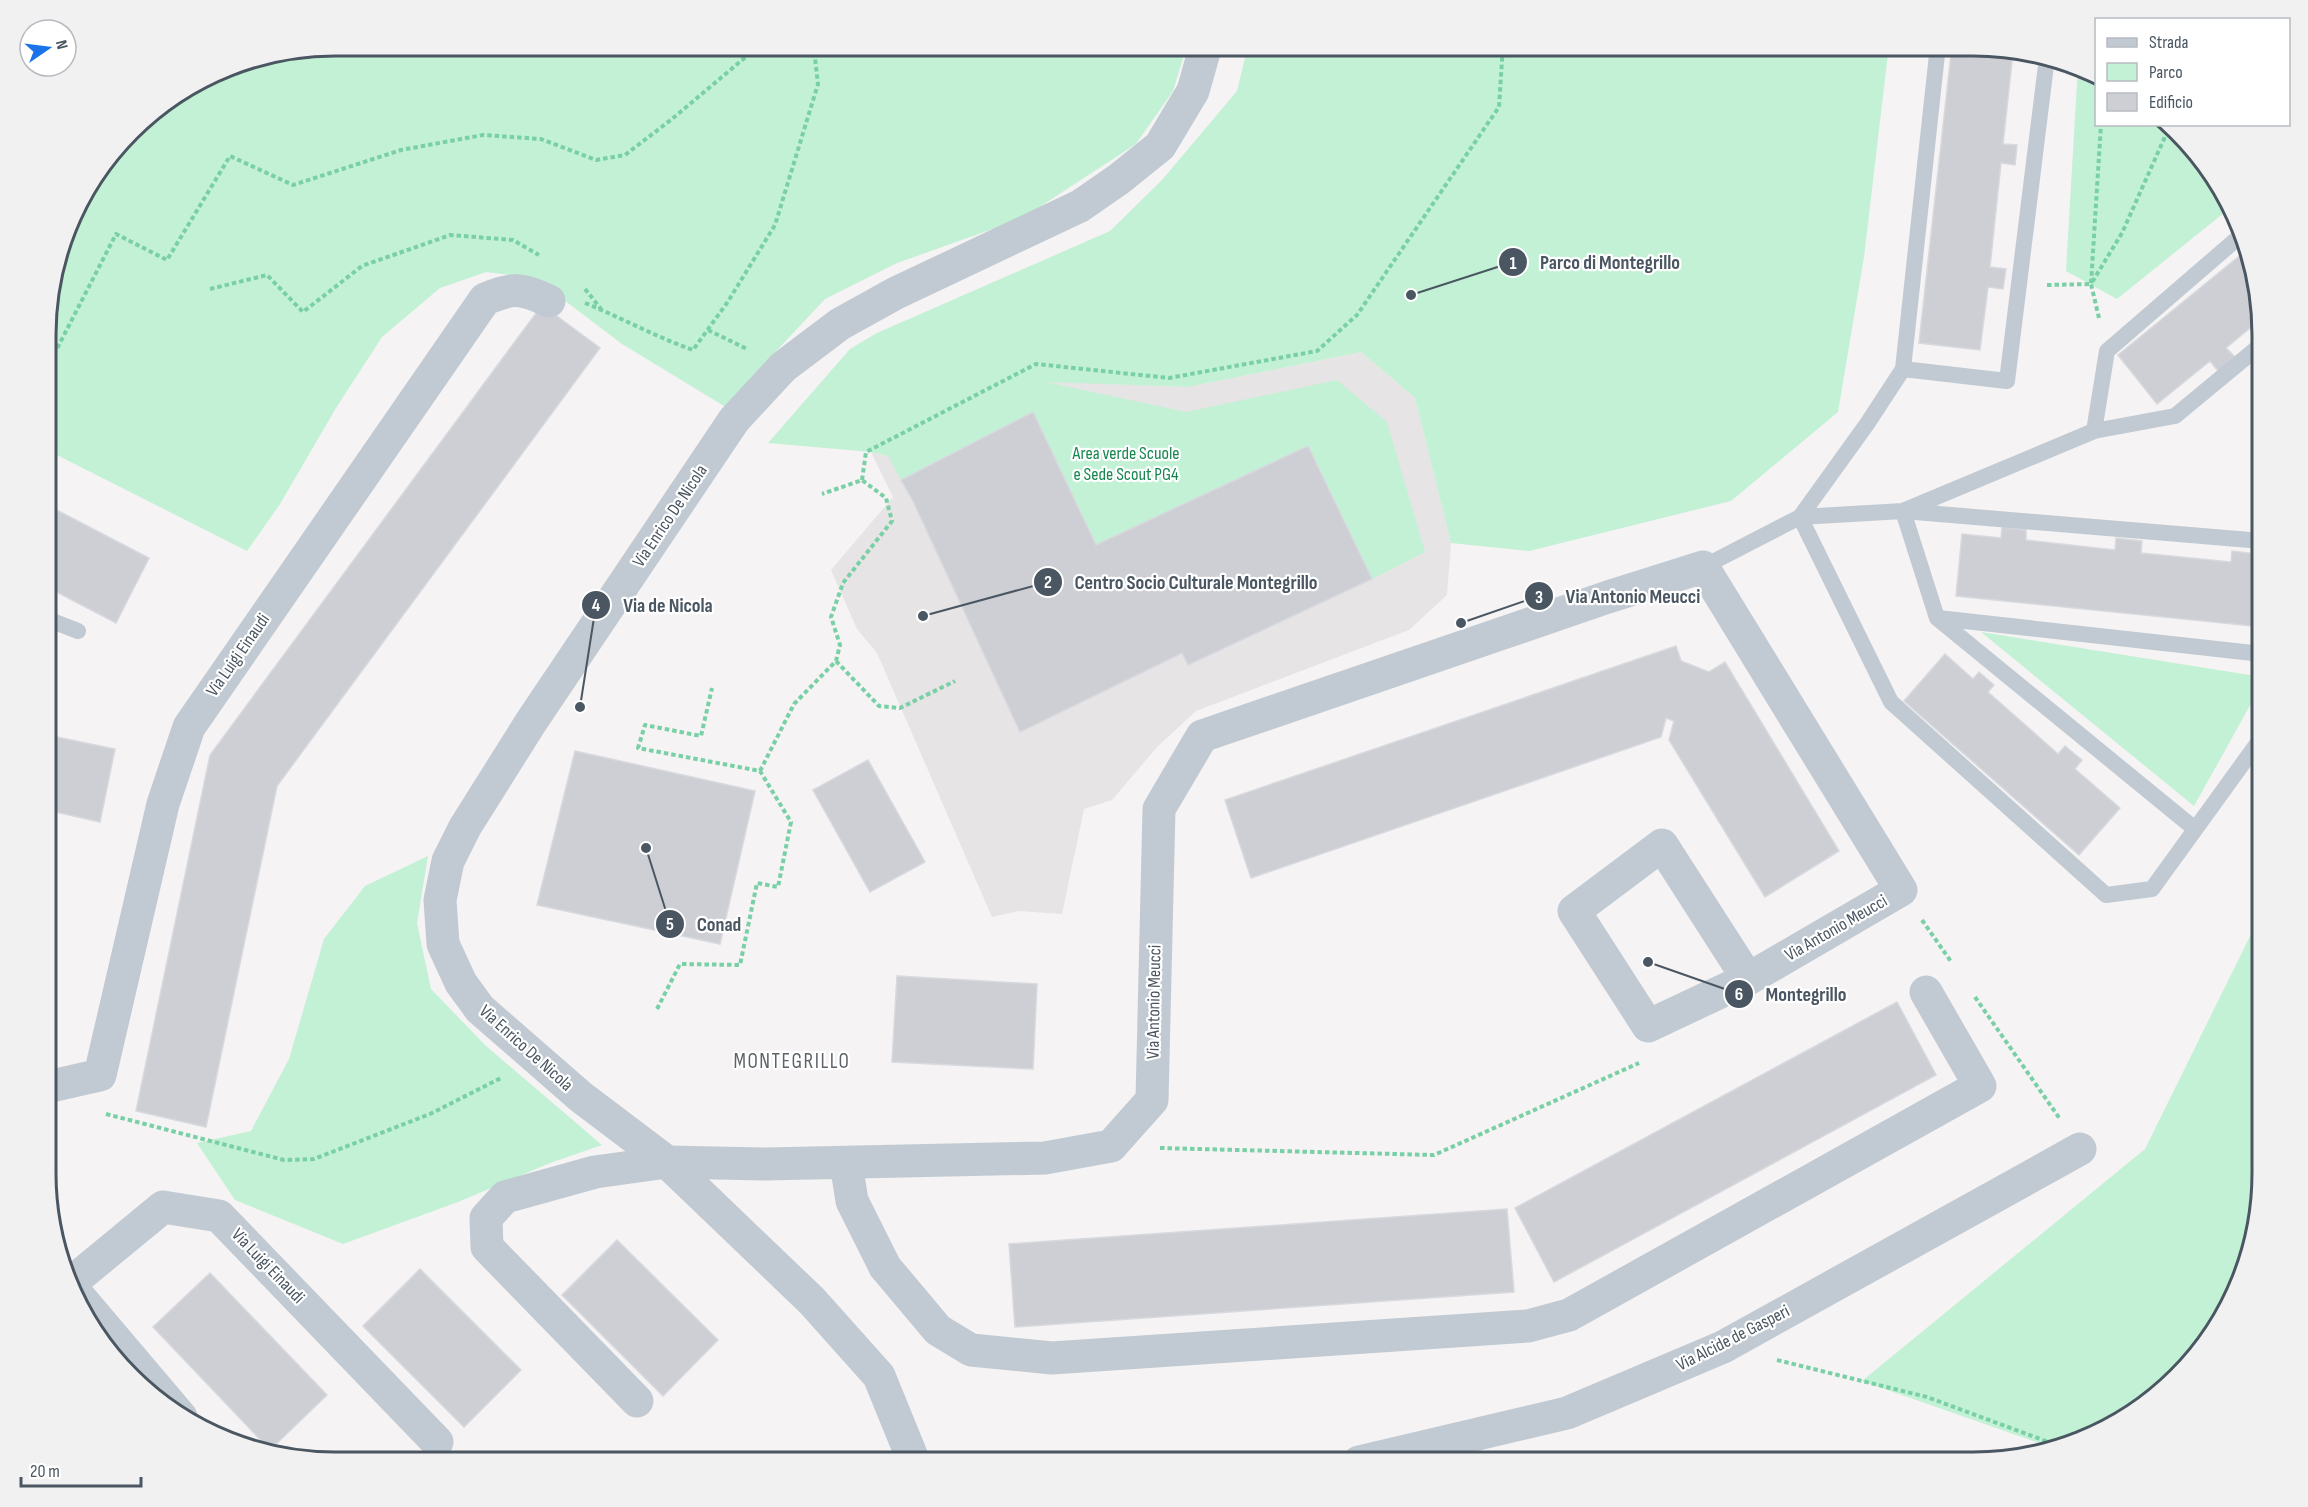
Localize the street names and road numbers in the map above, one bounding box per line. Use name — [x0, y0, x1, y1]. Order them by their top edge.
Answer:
street label: Via Enrico De Nicola — [628, 461, 712, 571]
street label: Via Luigi Einaudi — [202, 610, 274, 700]
street label: Via Antonio Meucci — [1781, 890, 1891, 966]
street label: Via Antonio Meucci — [1143, 945, 1165, 1059]
street label: Via Enrico De Nicola — [475, 1000, 577, 1096]
street label: Via Luigi Einaudi — [227, 1224, 309, 1308]
street label: Via Alcide de Gasperi — [1673, 1301, 1793, 1375]

